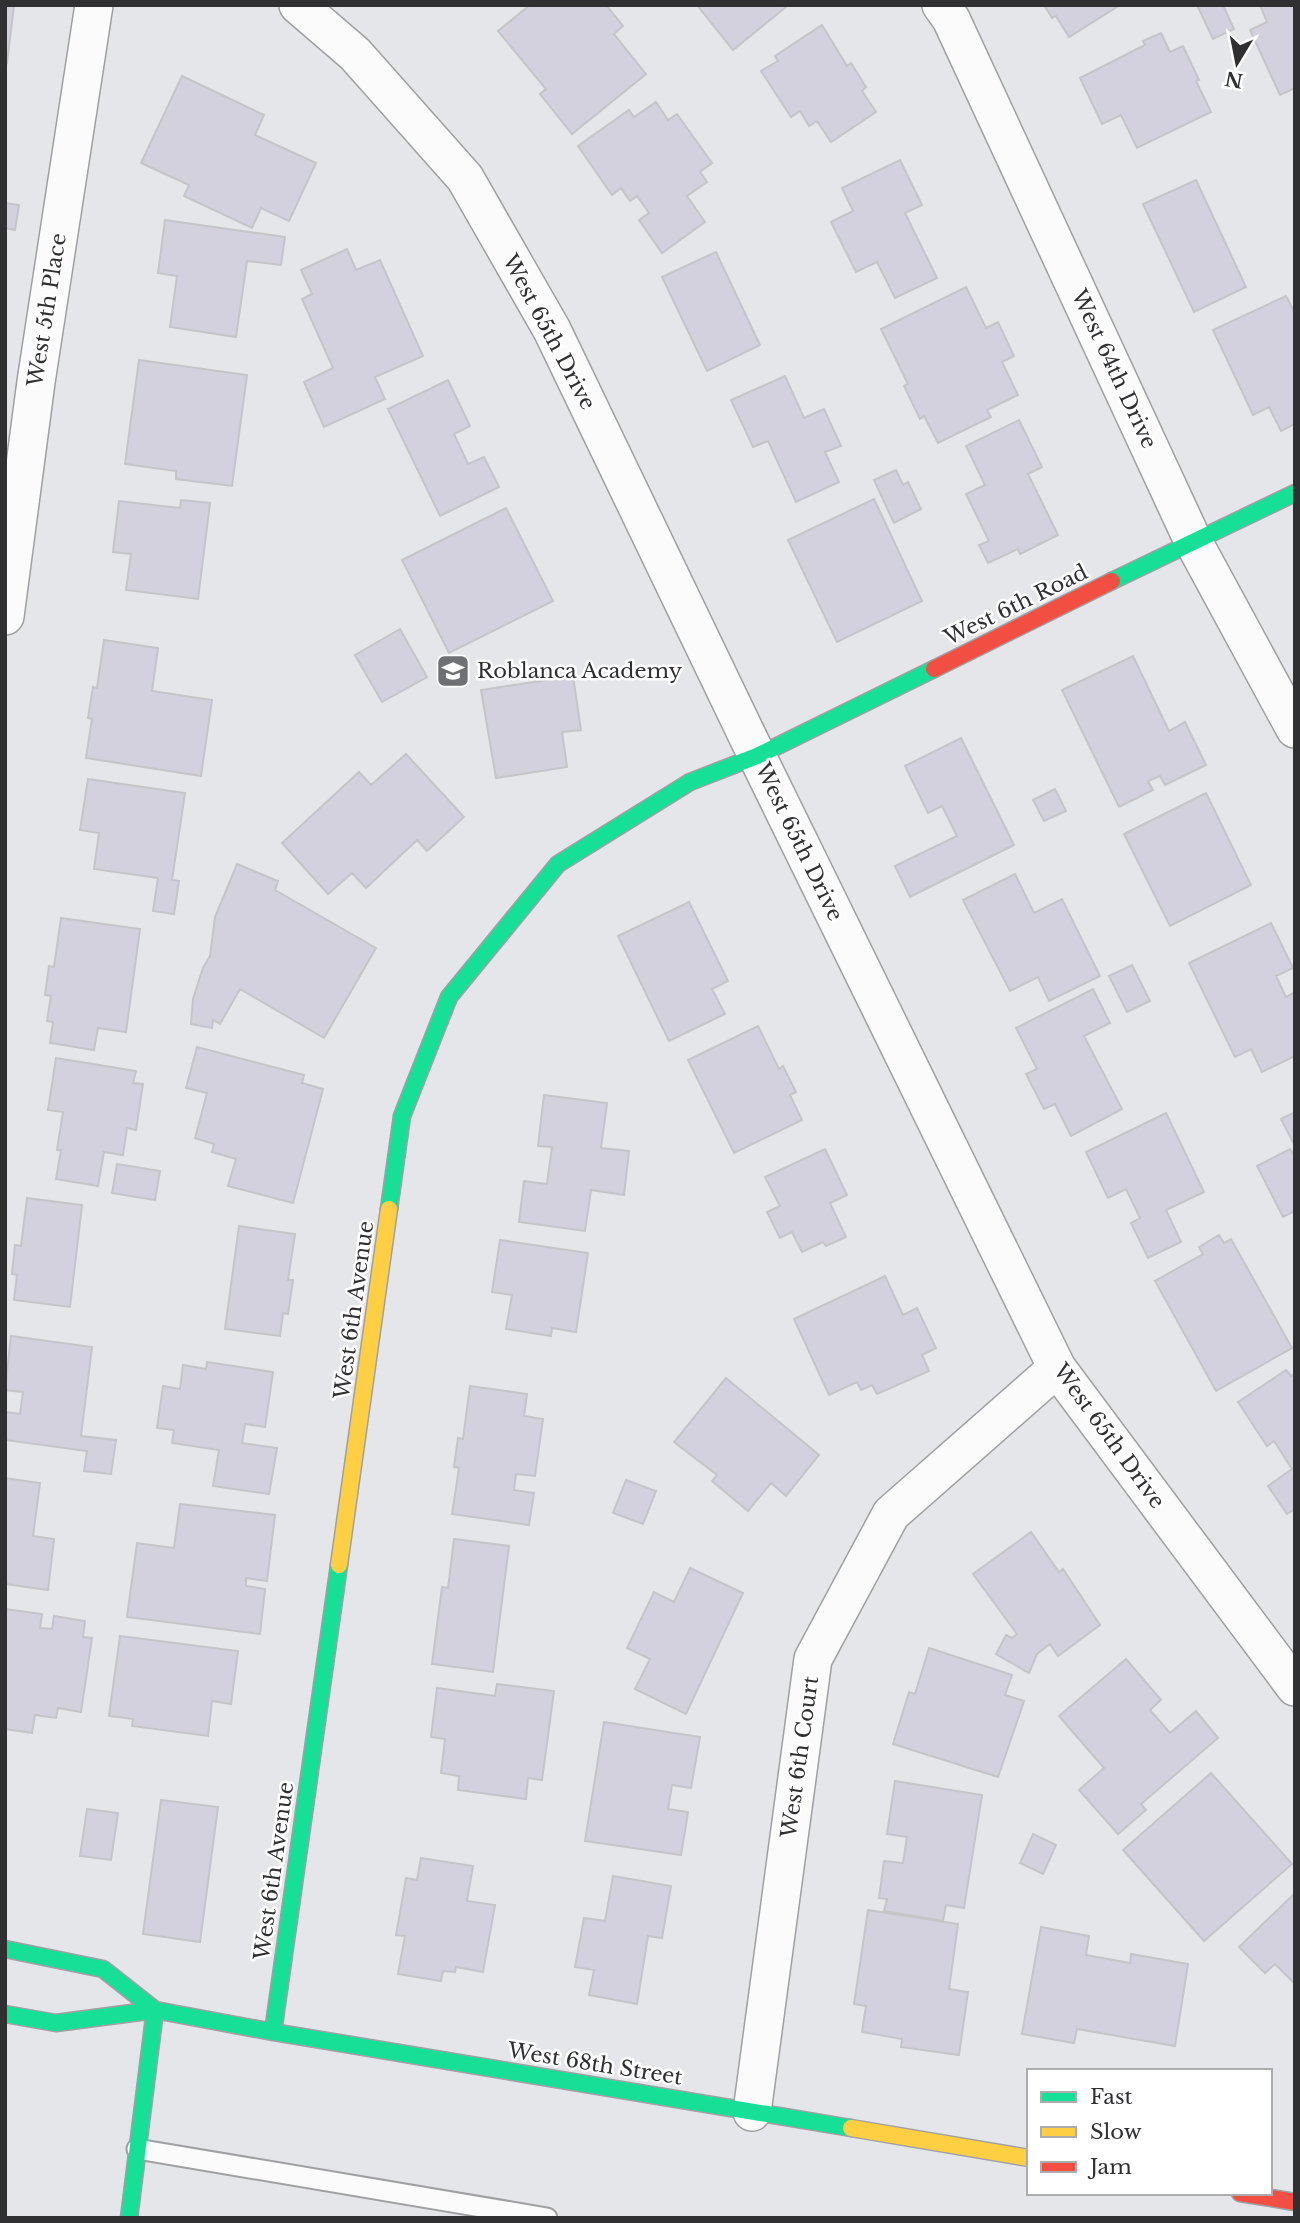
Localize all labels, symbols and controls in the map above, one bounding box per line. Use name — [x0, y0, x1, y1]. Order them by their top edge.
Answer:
north arrow — [1202, 28, 1272, 98]
text: N — [1223, 66, 1245, 92]
street label: West 5th Place — [22, 231, 72, 390]
street label: West 65th Drive — [497, 249, 601, 414]
street label: West 64th Drive — [1065, 284, 1162, 453]
street label: West 6th Road — [939, 559, 1092, 651]
school or university icon: Roblanca Academy — [434, 652, 472, 690]
place label: Roblanca Academy — [477, 658, 683, 684]
street label: West 65th Drive — [749, 758, 848, 925]
street label: West 6th Avenue — [328, 1219, 379, 1402]
street label: West 65th Drive — [1047, 1358, 1170, 1513]
street label: West 6th Court — [776, 1674, 824, 1841]
street label: West 6th Avenue — [248, 1780, 299, 1963]
street label: West 68th Street — [505, 2037, 684, 2091]
legend — [1027, 2069, 1272, 2195]
text: Fast — [1090, 2084, 1132, 2110]
text: Slow — [1090, 2119, 1142, 2145]
text: Jam — [1087, 2154, 1132, 2180]

